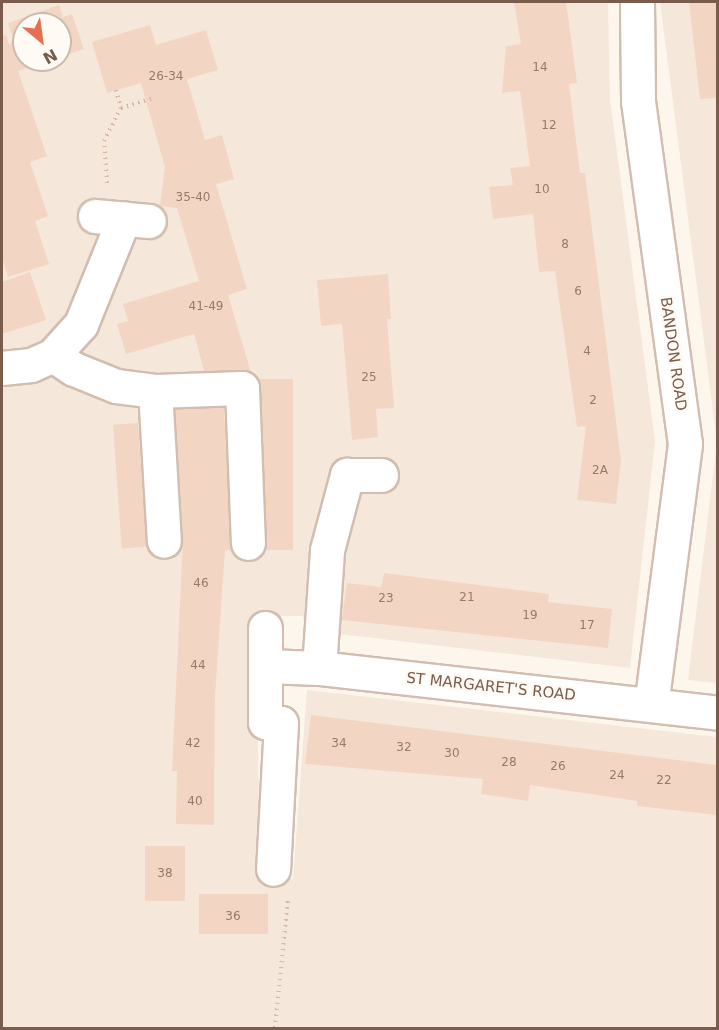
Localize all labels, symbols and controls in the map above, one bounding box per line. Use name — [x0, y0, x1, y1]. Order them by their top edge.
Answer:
north arrow — [12, 12, 72, 72]
text: N — [40, 45, 60, 68]
house number: 14 — [532, 61, 548, 75]
house number: 26-34 — [149, 70, 183, 84]
house number: 12 — [541, 119, 557, 133]
house number: 10 — [534, 183, 550, 197]
house number: 35-40 — [176, 191, 210, 205]
house number: 8 — [561, 238, 569, 252]
house number: 6 — [574, 285, 582, 299]
street label: BANDON ROAD — [656, 296, 690, 412]
house number: 41-49 — [189, 300, 223, 314]
house number: 4 — [583, 345, 591, 359]
house number: 25 — [361, 371, 377, 385]
house number: 2 — [589, 394, 597, 408]
house number: 2A — [592, 464, 608, 478]
house number: 46 — [193, 577, 209, 591]
house number: 21 — [459, 591, 475, 605]
house number: 23 — [378, 592, 394, 606]
house number: 19 — [522, 609, 538, 623]
house number: 17 — [579, 619, 595, 633]
house number: 44 — [190, 659, 206, 673]
street label: ST MARGARET'S ROAD — [405, 669, 577, 705]
house number: 42 — [185, 737, 201, 751]
house number: 34 — [331, 737, 347, 751]
house number: 32 — [396, 741, 412, 755]
house number: 30 — [444, 747, 460, 761]
house number: 28 — [501, 756, 517, 770]
house number: 26 — [550, 760, 566, 774]
house number: 24 — [609, 769, 625, 783]
house number: 22 — [656, 774, 672, 788]
house number: 40 — [187, 795, 203, 809]
house number: 38 — [157, 867, 173, 881]
house number: 36 — [225, 910, 241, 924]

